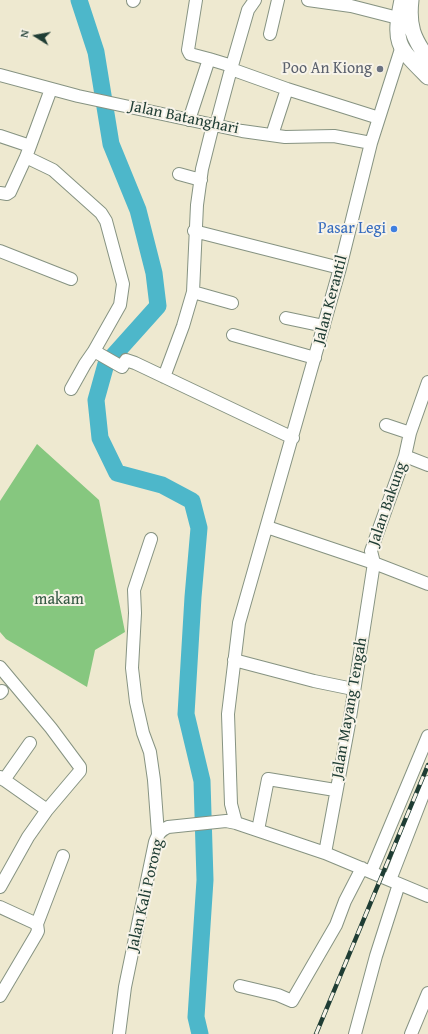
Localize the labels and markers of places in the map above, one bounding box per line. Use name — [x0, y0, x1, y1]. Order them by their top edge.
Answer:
place label: Poo An Kiong — [282, 59, 372, 79]
marker: Poo An Kiong — [375, 64, 385, 74]
place label: Pasar Legi — [318, 219, 386, 239]
marker: Pasar Legi — [389, 224, 399, 234]

